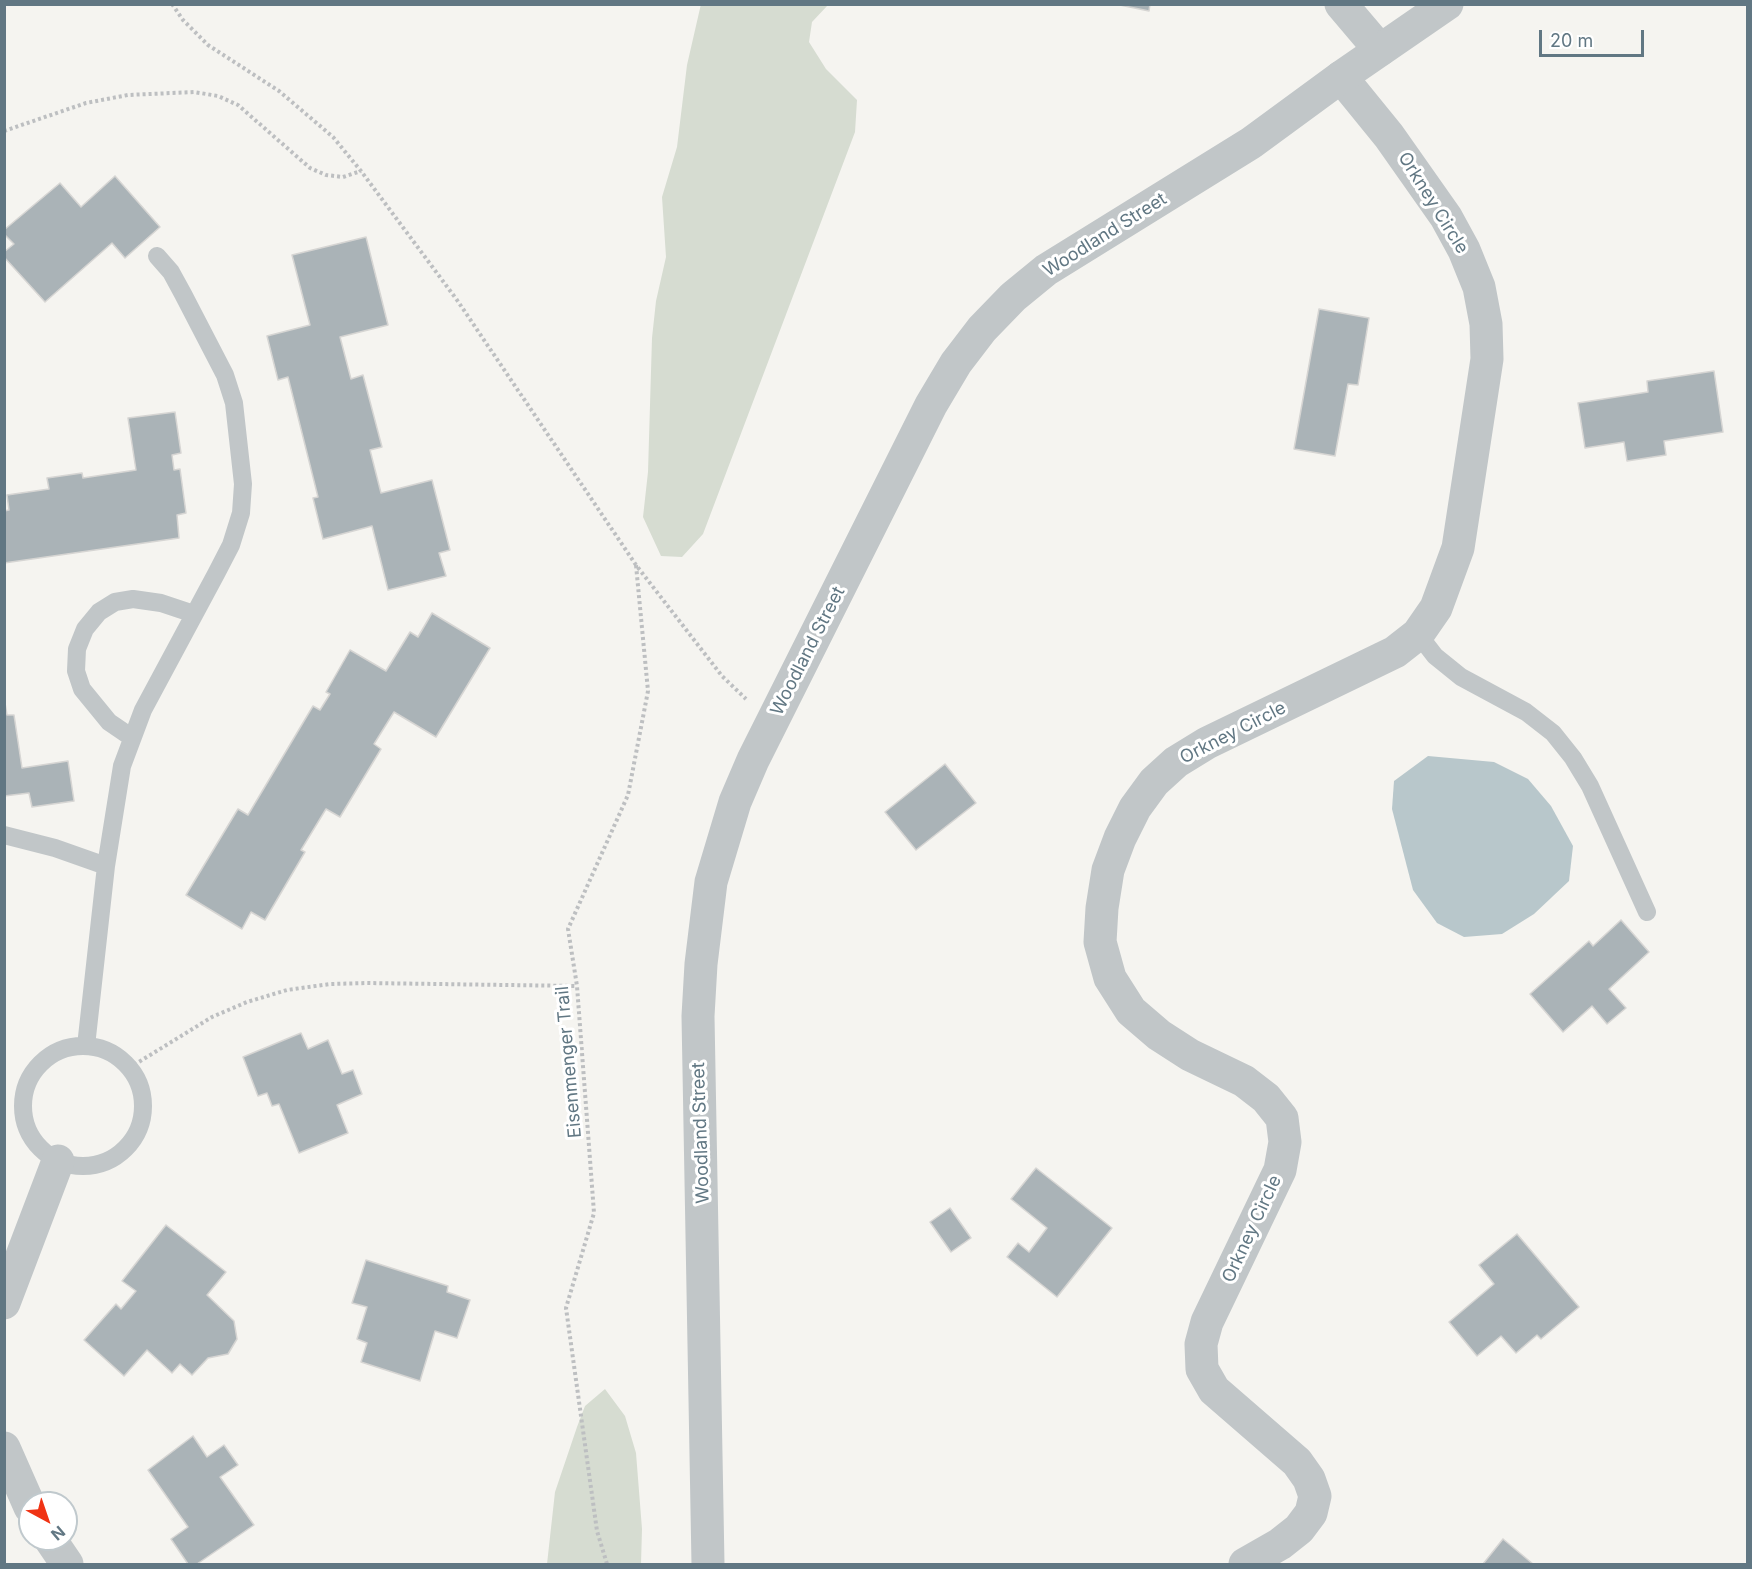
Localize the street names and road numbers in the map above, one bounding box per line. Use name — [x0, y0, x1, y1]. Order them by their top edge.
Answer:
street label: Orkney Circle — [1393, 148, 1473, 258]
street label: Woodland Street — [1039, 188, 1171, 282]
street label: Woodland Street — [766, 583, 850, 719]
street label: Orkney Circle — [1177, 697, 1289, 769]
street label: Eisenmenger Trail — [552, 985, 586, 1139]
street label: Woodland Street — [688, 1062, 714, 1204]
street label: Orkney Circle — [1218, 1172, 1286, 1286]

